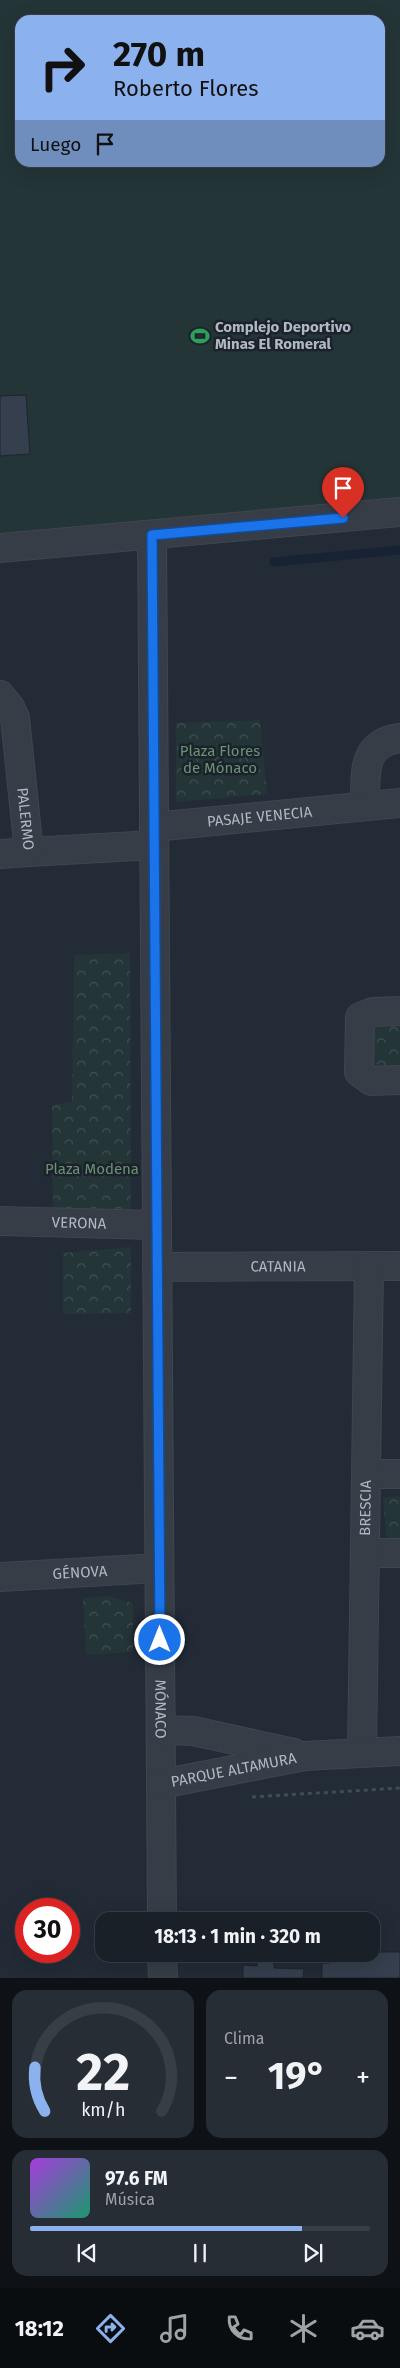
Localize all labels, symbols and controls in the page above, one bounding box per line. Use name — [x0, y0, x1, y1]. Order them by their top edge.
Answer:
text: 270 m — [113, 33, 205, 75]
icon: right — [30, 35, 95, 100]
text: Roberto Flores — [113, 75, 259, 102]
icon: arrive — [91, 130, 119, 158]
text: Luego — [30, 133, 81, 156]
place label: Complejo Deportivo Minas El Romeral — [215, 318, 351, 353]
sports icon: Complejo Deportivo Minas El Romeral — [189, 325, 211, 347]
pin — [322, 467, 364, 518]
icon: arrive — [329, 474, 357, 502]
park label: Plaza Flores de Mónaco — [180, 742, 260, 777]
street label: PALERMO — [13, 787, 38, 851]
street label: PASAJE VENECIA — [206, 803, 313, 831]
park label: Plaza Modena — [45, 1160, 139, 1178]
street label: VERONA — [51, 1213, 107, 1233]
street label: CATANIA — [250, 1257, 306, 1276]
street label: BRESCIA — [356, 1480, 375, 1536]
street label: GÉNOVA — [52, 1562, 108, 1583]
position arrow — [133, 1613, 185, 1665]
street label: MÓNACO — [151, 1679, 170, 1739]
street label: PARQUE ALTAMURA — [169, 1749, 298, 1791]
speed limit sign: 30 — [15, 1898, 80, 1963]
text: 18:13 · 1 min · 320 m — [154, 1925, 321, 1948]
text: Clima — [224, 2029, 264, 2048]
text: 22 — [76, 2041, 130, 2104]
text: 19° — [268, 2053, 326, 2099]
text: − — [224, 2061, 238, 2094]
text: + — [356, 2061, 370, 2094]
text: km/h — [81, 2099, 125, 2121]
text: 97.6 FM — [105, 2167, 168, 2190]
text: Música — [105, 2190, 155, 2209]
icon: previous — [73, 2239, 101, 2267]
icon: pause — [186, 2239, 214, 2267]
icon: next — [299, 2239, 327, 2267]
icon: directions — [93, 2311, 128, 2346]
icon: music — [157, 2311, 192, 2346]
icon: phone — [222, 2311, 257, 2346]
icon: climate — [286, 2311, 321, 2346]
icon: car — [350, 2311, 385, 2346]
text: 18:12 — [15, 2315, 64, 2342]

